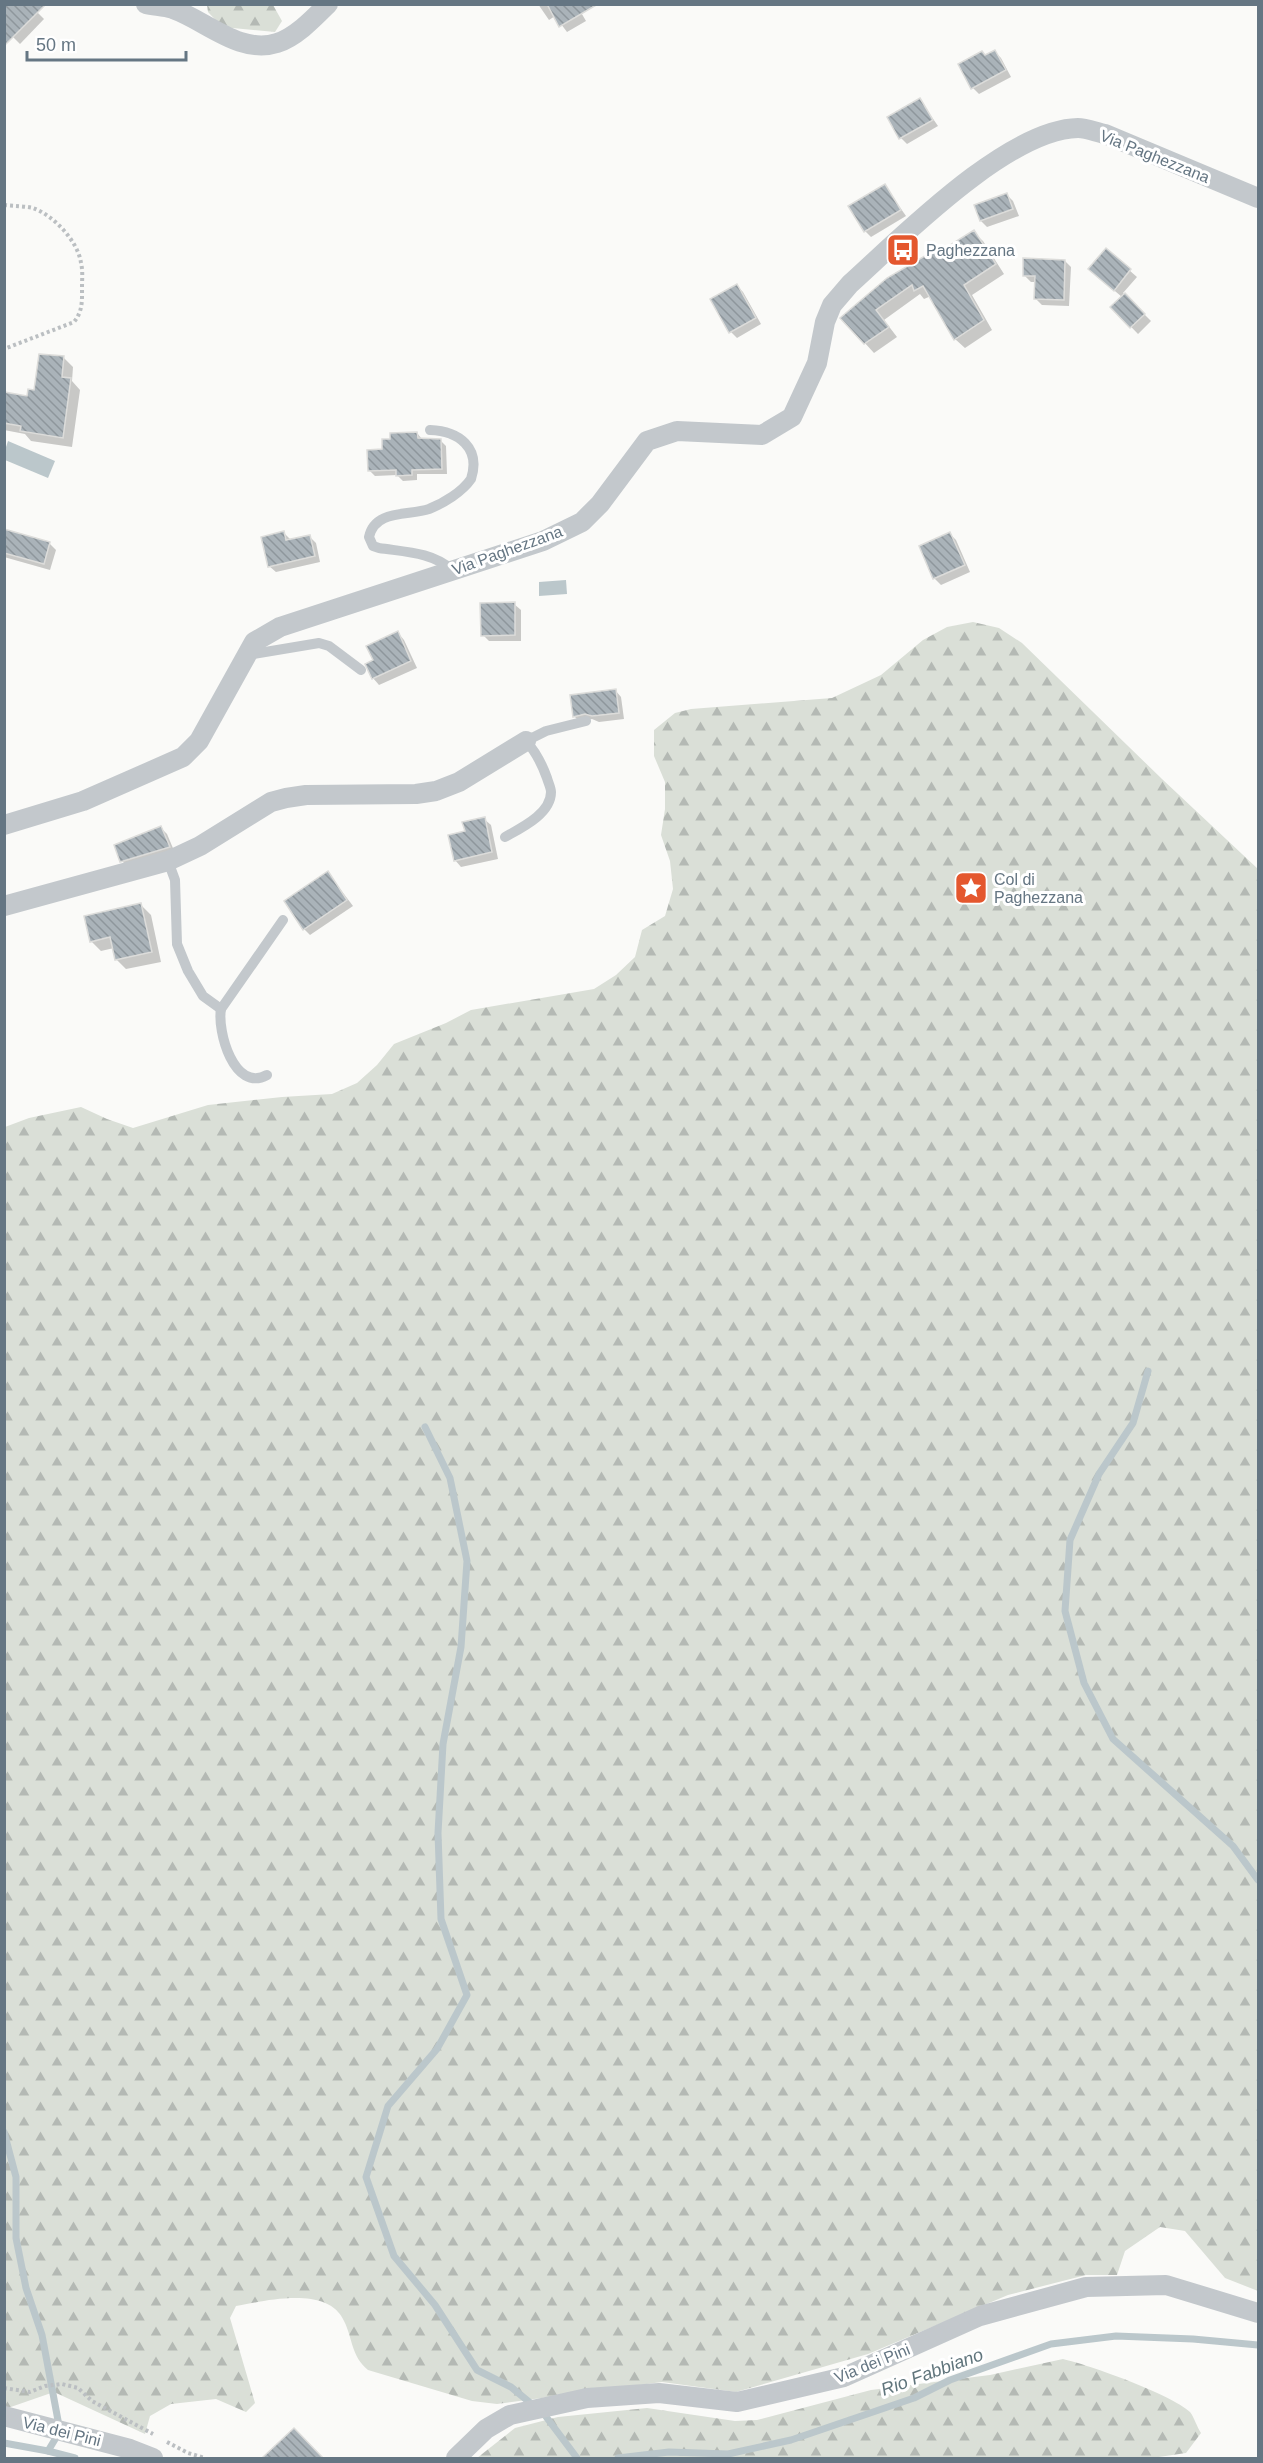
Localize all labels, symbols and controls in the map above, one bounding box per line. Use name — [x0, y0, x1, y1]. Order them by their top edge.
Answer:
scale bar — [27, 24, 186, 62]
text: 50 m — [36, 35, 76, 55]
street label: Via Paghezzana — [1098, 127, 1212, 186]
bus stop icon: Paghezzana — [885, 232, 921, 268]
place label: Paghezzana — [926, 242, 1015, 259]
street label: Via Paghezzana — [450, 523, 565, 578]
place icon: Col di Paghezzana — [953, 870, 989, 906]
place label: Col di Paghezzana — [994, 871, 1083, 906]
street label: Via dei Pini — [832, 2341, 912, 2386]
water label: Rio Fabbiano — [878, 2344, 986, 2400]
street label: Via dei Pini — [21, 2414, 103, 2449]

